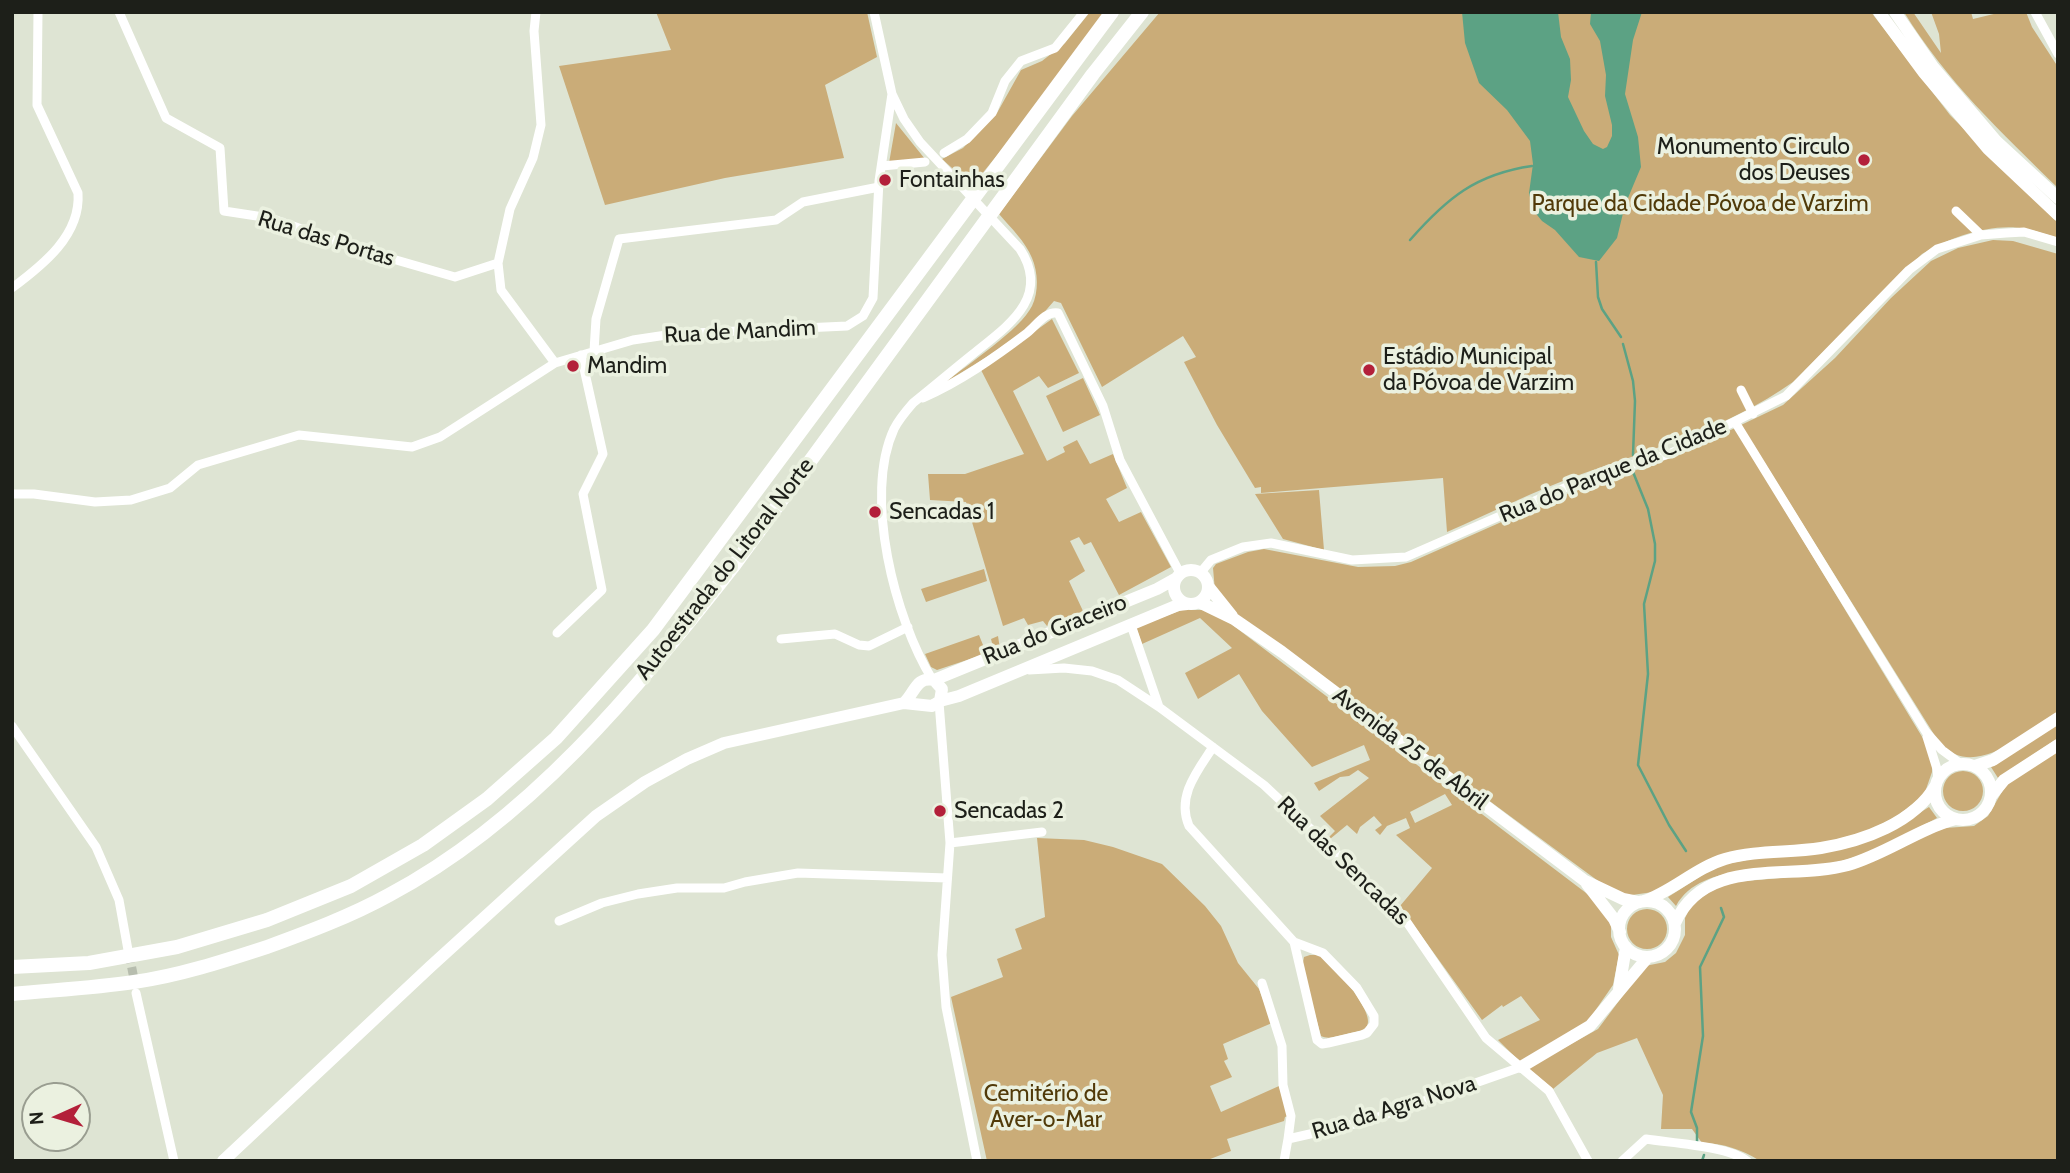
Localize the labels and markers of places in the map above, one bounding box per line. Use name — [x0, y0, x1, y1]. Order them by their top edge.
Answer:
place label: Monumento Circulo dos Deuses — [1657, 133, 1850, 187]
marker: Monumento Circulo dos Deuses — [1856, 152, 1872, 168]
place label: Fontainhas — [899, 166, 1005, 194]
marker: Fontainhas — [877, 172, 893, 188]
place label: Estádio Municipal da Póvoa de Varzim — [1383, 343, 1574, 397]
place label: Mandim — [587, 352, 667, 380]
marker: Mandim — [565, 358, 581, 374]
marker: Estádio Municipal da Póvoa de Varzim — [1361, 362, 1377, 378]
place label: Sencadas 1 — [889, 498, 995, 526]
marker: Sencadas 1 — [867, 504, 883, 520]
place label: Sencadas 2 — [954, 797, 1064, 825]
marker: Sencadas 2 — [932, 803, 948, 819]

